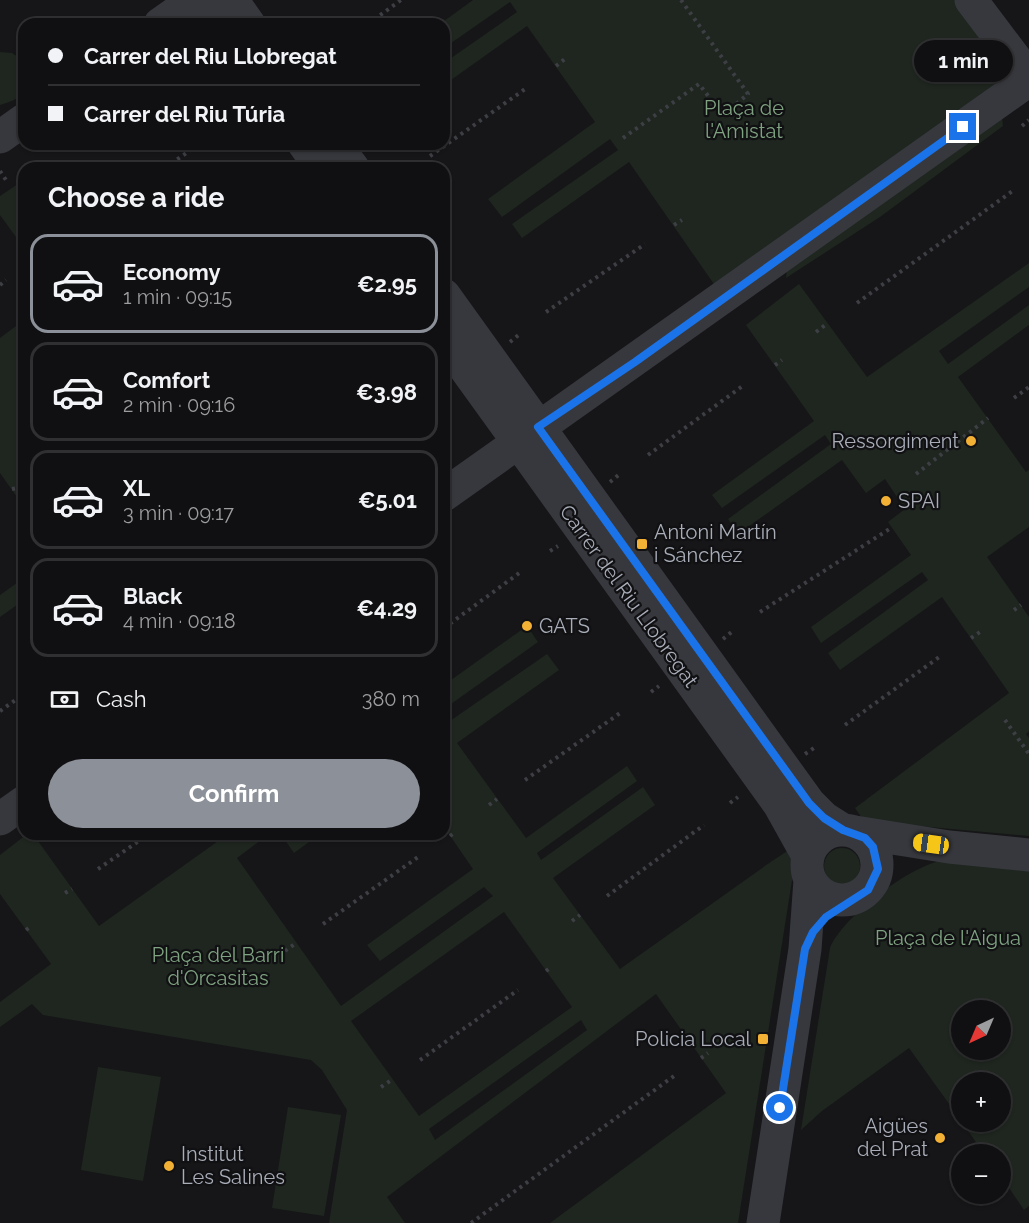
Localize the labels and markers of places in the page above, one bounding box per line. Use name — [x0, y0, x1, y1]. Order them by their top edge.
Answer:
place label: Ressorgiment — [831, 429, 959, 453]
marker: Ressorgiment — [964, 434, 978, 448]
place label: SPAI — [898, 489, 940, 513]
marker: SPAI — [879, 494, 893, 508]
place label: Antoni Martín i Sánchez — [654, 520, 777, 567]
marker: Antoni Martín i Sánchez — [635, 537, 649, 551]
place label: GATS — [539, 614, 590, 638]
marker: GATS — [520, 619, 534, 633]
place label: Policia Local — [635, 1027, 752, 1051]
marker: Policia Local — [756, 1032, 770, 1046]
place label: Aigües del Prat — [857, 1114, 928, 1161]
marker: Aigües del Prat — [933, 1131, 947, 1145]
place label: Institut Les Salines — [181, 1142, 285, 1189]
marker: Institut Les Salines — [162, 1159, 176, 1173]

